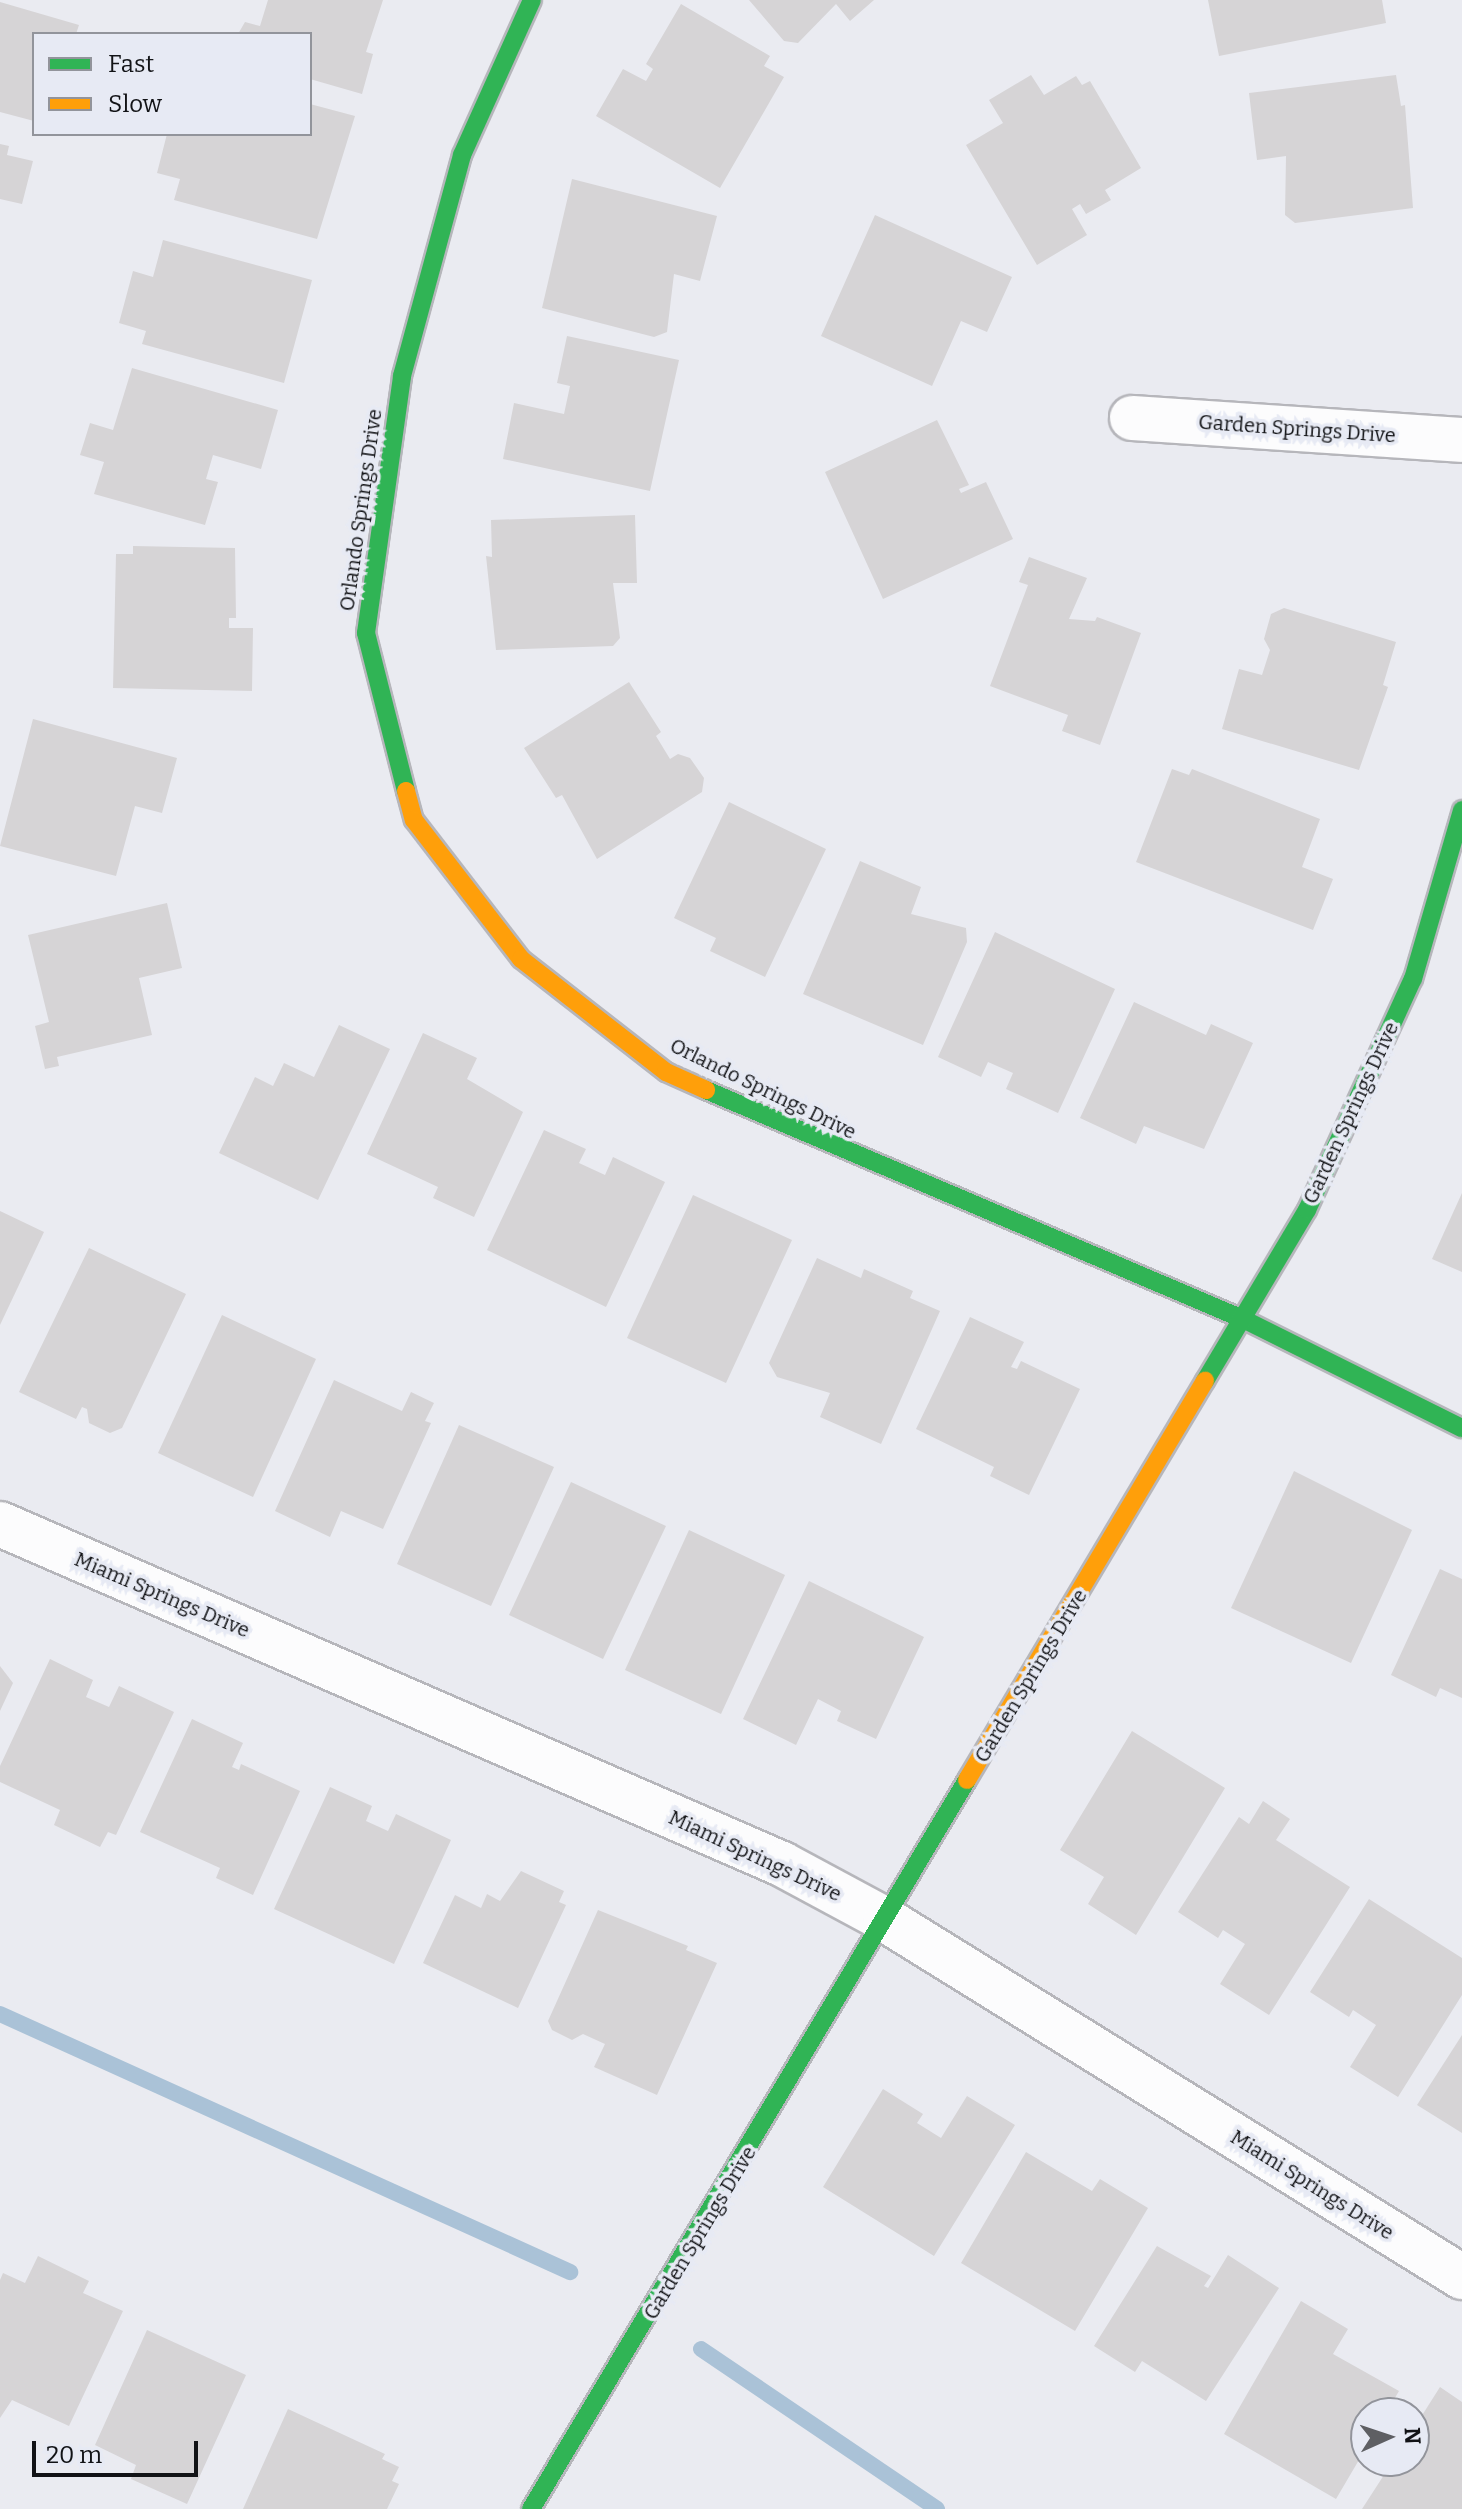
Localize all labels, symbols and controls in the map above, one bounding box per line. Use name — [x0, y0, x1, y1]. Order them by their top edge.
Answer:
legend — [32, 32, 312, 136]
text: Fast — [108, 50, 154, 78]
text: Slow — [108, 90, 162, 118]
street label: Orlando Springs Drive — [335, 407, 387, 613]
street label: Garden Springs Drive — [1198, 410, 1396, 448]
street label: Garden Springs Drive — [1298, 1018, 1404, 1208]
street label: Orlando Springs Drive — [666, 1034, 860, 1144]
street label: Miami Springs Drive — [71, 1547, 253, 1643]
street label: Garden Springs Drive — [970, 1585, 1092, 1767]
street label: Miami Springs Drive — [665, 1805, 845, 1907]
street label: Miami Springs Drive — [1226, 2125, 1398, 2245]
street label: Garden Springs Drive — [639, 2142, 761, 2324]
north arrow — [1350, 2397, 1430, 2477]
scale bar — [36, 2425, 202, 2475]
text: N — [1399, 2427, 1426, 2445]
text: 20 m — [46, 2441, 102, 2469]

